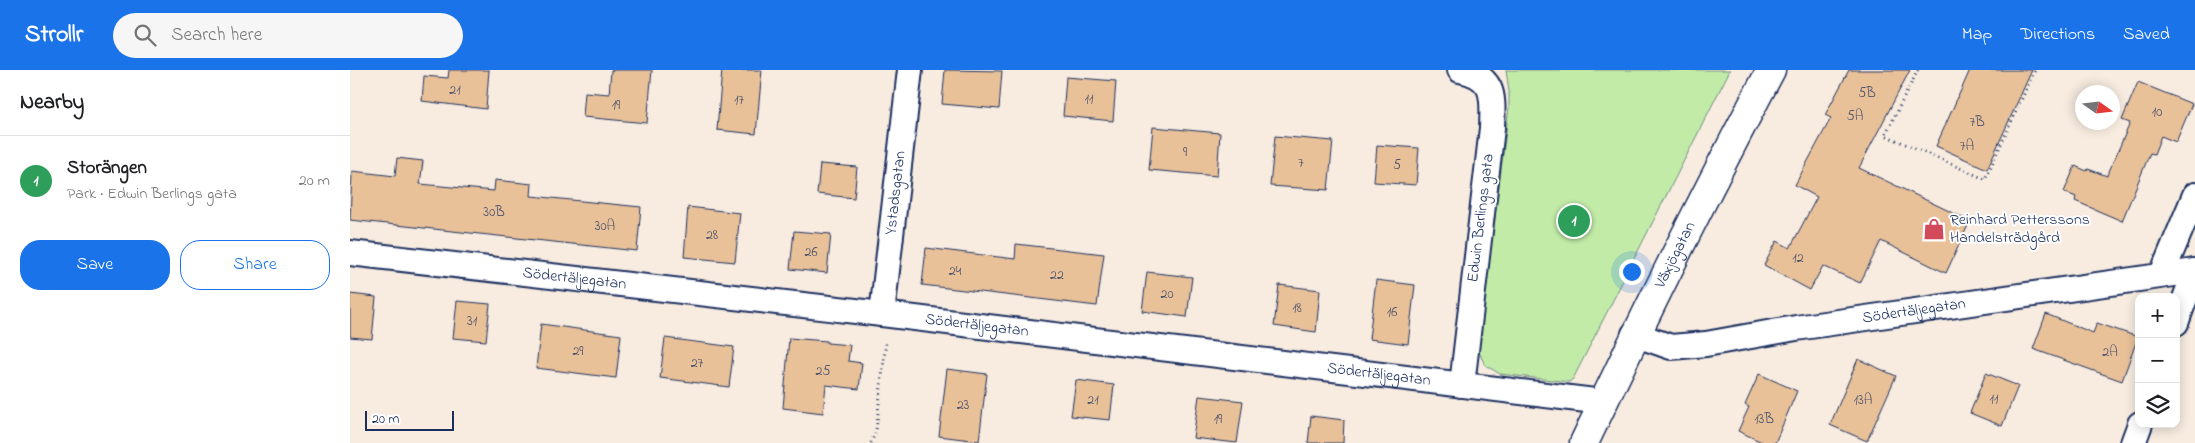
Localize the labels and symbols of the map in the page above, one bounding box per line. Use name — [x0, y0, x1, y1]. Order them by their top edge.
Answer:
house number: 21 — [449, 80, 461, 101]
house number: 5B — [1858, 83, 1876, 104]
north arrow — [2075, 85, 2120, 130]
house number: 11 — [1085, 89, 1094, 110]
house number: 17 — [734, 90, 744, 111]
house number: 19 — [612, 95, 621, 116]
house number: 10 — [2152, 102, 2162, 123]
house number: 5A — [1847, 106, 1863, 127]
house number: 7B — [1969, 112, 1985, 133]
house number: 7A — [1960, 136, 1974, 157]
house number: 9 — [1183, 142, 1188, 163]
street label: Ystadsgatan — [879, 149, 913, 236]
street label: Edwin Berlings gata — [1461, 152, 1501, 284]
house number: 7 — [1298, 153, 1304, 174]
house number: 5 — [1393, 155, 1401, 176]
house number: 30B — [483, 202, 505, 223]
pin: 1 — [1558, 202, 1590, 240]
place label: Reinhard Petterssons Handelsträdgård — [1950, 208, 2090, 250]
house number: 30A — [595, 216, 615, 237]
shop icon: Reinhard Petterssons Handelsträdgård — [1921, 216, 1947, 242]
street label: Växjögatan — [1648, 217, 1702, 294]
house number: 28 — [706, 225, 718, 246]
house number: 26 — [804, 242, 818, 263]
house number: 12 — [1792, 248, 1804, 269]
your location — [1619, 259, 1645, 285]
street label: Södertäljegatan — [521, 261, 628, 297]
house number: 24 — [949, 261, 962, 282]
house number: 22 — [1050, 265, 1064, 286]
house number: 20 — [1160, 284, 1174, 305]
street label: Södertäljegatan — [1861, 292, 1967, 330]
house number: 18 — [1292, 298, 1302, 319]
house number: 16 — [1387, 302, 1397, 323]
street label: Södertäljegatan — [924, 307, 1030, 344]
house number: 31 — [467, 311, 478, 332]
house number: 29 — [572, 341, 584, 362]
house number: 2A — [2102, 342, 2118, 363]
house number: 27 — [691, 353, 704, 374]
street label: Södertäljegatan — [1326, 356, 1432, 393]
house number: 25 — [816, 361, 830, 382]
house number: 11 — [1990, 389, 1999, 410]
house number: 21 — [1087, 390, 1099, 411]
house number: 13A — [1854, 390, 1872, 411]
house number: 23 — [957, 395, 970, 416]
scale bar — [365, 408, 454, 431]
house number: 19 — [1214, 409, 1223, 430]
house number: 13B — [1754, 409, 1774, 430]

